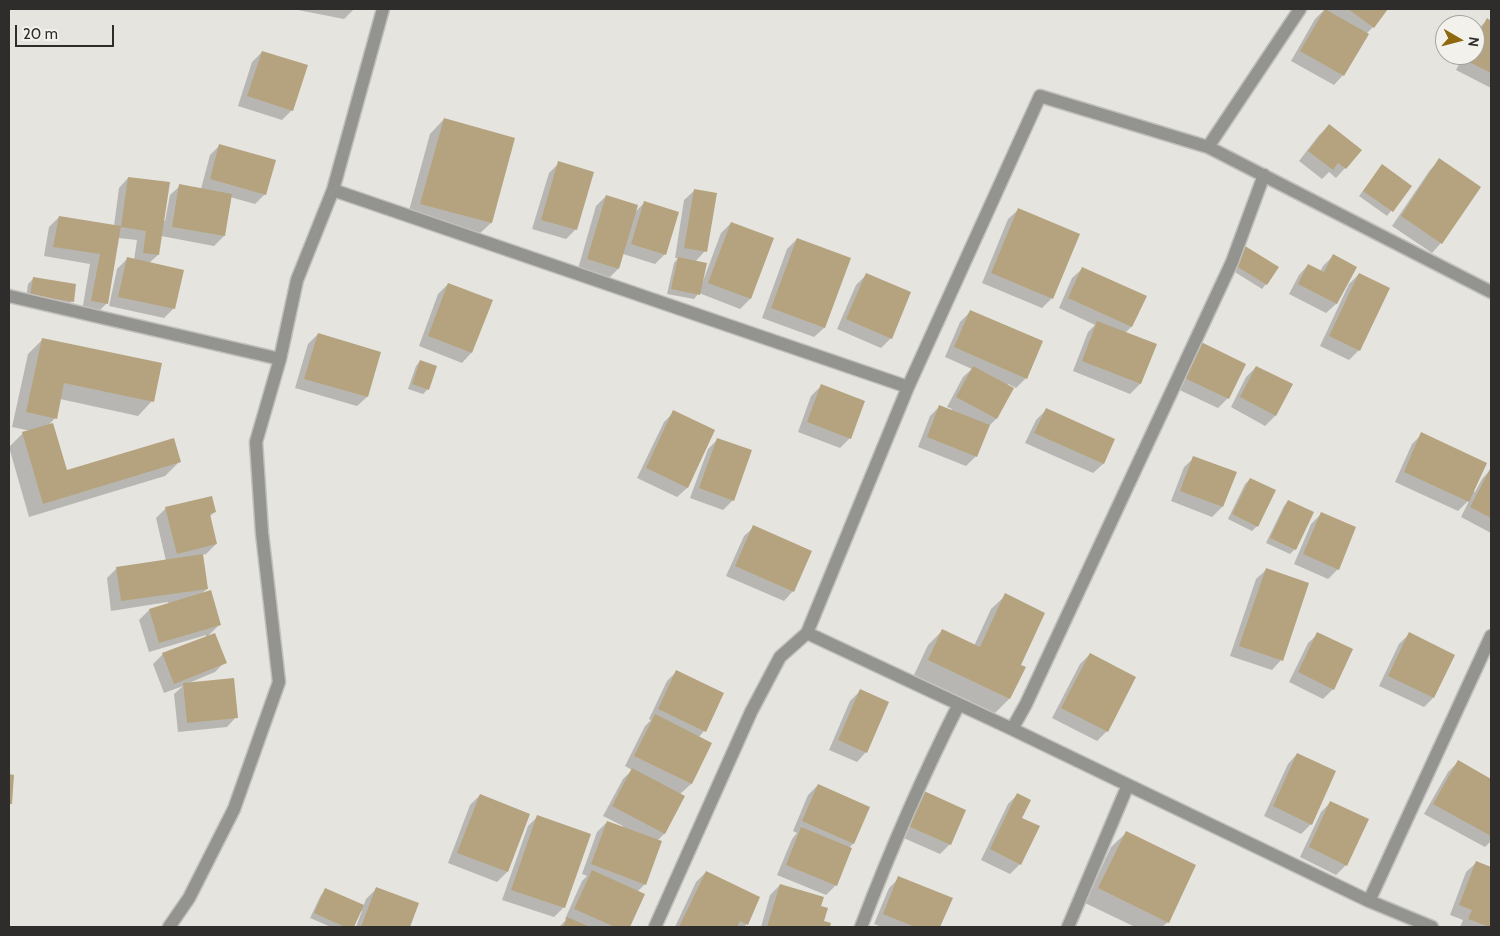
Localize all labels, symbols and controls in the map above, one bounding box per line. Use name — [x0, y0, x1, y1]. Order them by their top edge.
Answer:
scale bar — [18, 15, 116, 47]
north arrow — [1435, 15, 1485, 65]
text: 20 m — [23, 25, 58, 43]
text: N — [1464, 36, 1483, 48]

